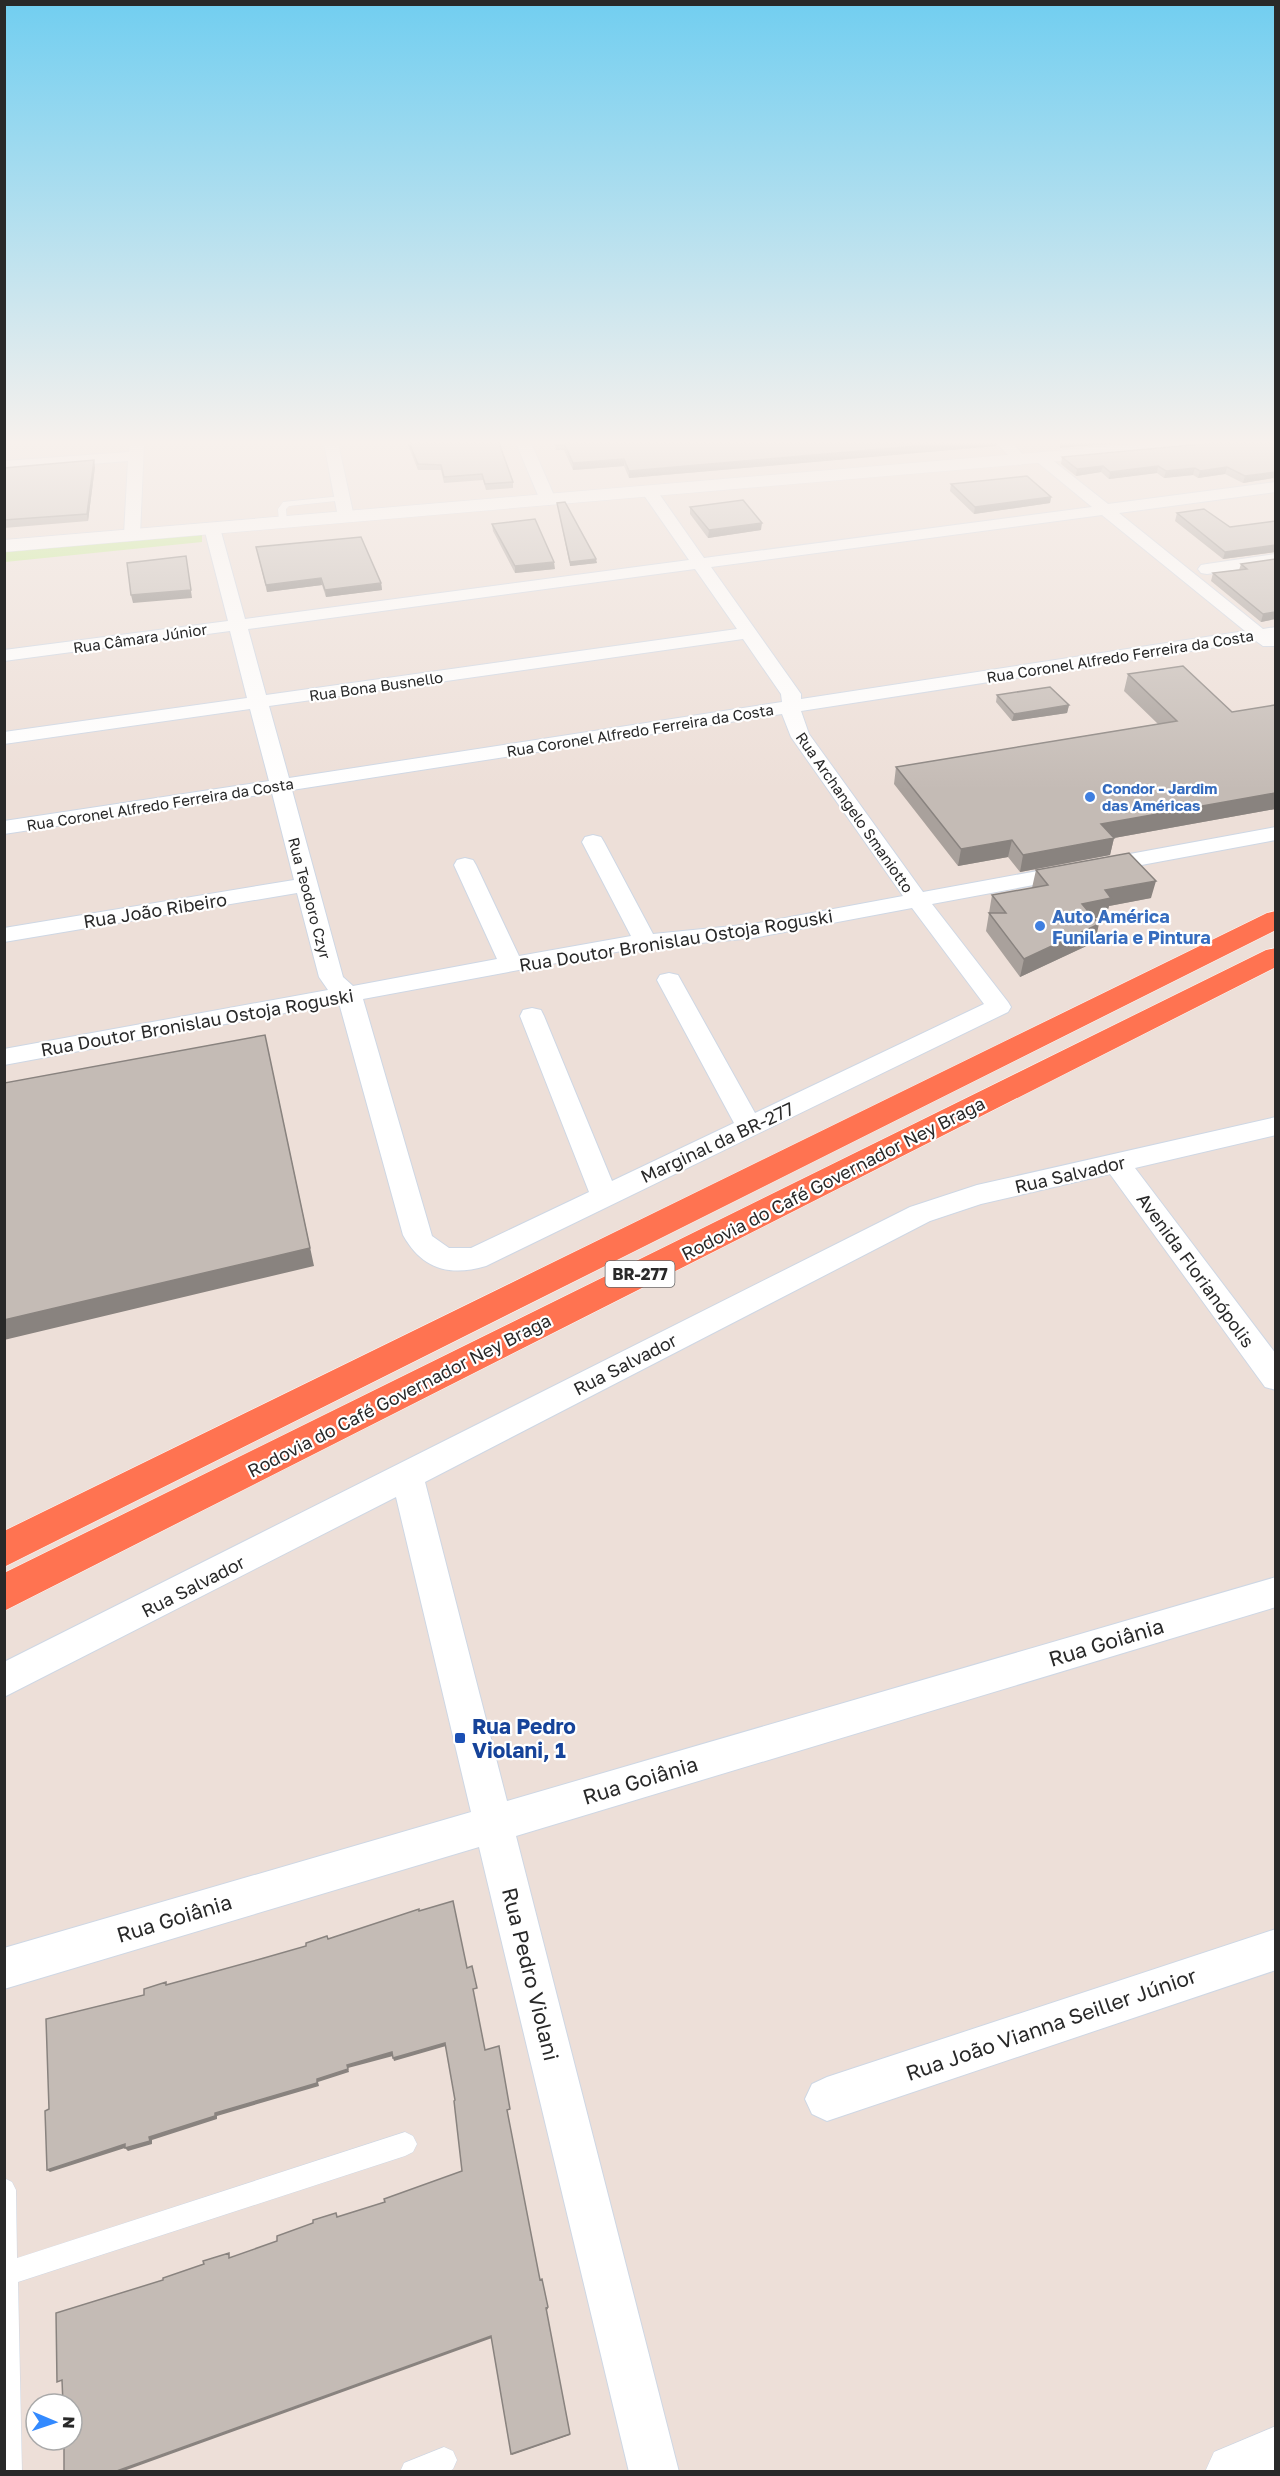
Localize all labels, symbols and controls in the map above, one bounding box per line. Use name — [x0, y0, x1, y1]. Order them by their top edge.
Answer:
street label: Rua Câmara Júnior — [72, 620, 208, 656]
street label: Rua Coronel Alfredo Ferreira da Costa — [985, 626, 1255, 686]
street label: Rua Bona Busnello — [308, 668, 444, 704]
street label: Rua Coronel Alfredo Ferreira da Costa — [505, 700, 775, 760]
street label: Rua Archangelo Smaniotto — [793, 728, 917, 896]
street label: Rua Coronel Alfredo Ferreira da Costa — [25, 774, 295, 834]
place label: Condor - Jardim das Américas — [1102, 779, 1217, 814]
marker: Condor - Jardim das Américas — [1083, 790, 1097, 804]
street label: Rua Teodoro Czyr — [285, 835, 335, 961]
street label: Rua João Ribeiro — [82, 888, 228, 932]
street label: Rua Doutor Bronislau Ostoja Roguski — [518, 904, 834, 976]
place label: Auto América Funilaria e Pintura — [1052, 905, 1211, 948]
marker: Auto América Funilaria e Pintura — [1033, 919, 1047, 933]
street label: Rua Doutor Bronislau Ostoja Roguski — [39, 984, 355, 1060]
street label: Rodovia do Café Governador Ney Braga — [678, 1092, 988, 1264]
street label: Marginal da BR-277 — [637, 1097, 797, 1187]
street label: Rua Salvador — [1012, 1151, 1128, 1197]
street label: Avenida Florianópolis — [1133, 1188, 1259, 1352]
road number: BR-277 — [606, 1261, 674, 1287]
street label: Rodovia do Café Governador Ney Braga — [244, 1309, 554, 1481]
street label: Rua Salvador — [570, 1329, 680, 1399]
street label: Rua Salvador — [138, 1551, 248, 1621]
street label: Rua Goiânia — [1045, 1612, 1167, 1672]
place label: Rua Pedro Violani, 1 — [472, 1713, 576, 1763]
marker: Rua Pedro Violani, 1 — [453, 1731, 467, 1745]
street label: Rua Goiânia — [579, 1750, 701, 1810]
street label: Rua Pedro Violani — [497, 1885, 565, 2063]
street label: Rua Goiânia — [113, 1888, 235, 1948]
street label: Rua João Vianna Seiller Júnior — [902, 1962, 1200, 2086]
north arrow — [24, 2392, 84, 2452]
text: N — [59, 2416, 79, 2429]

